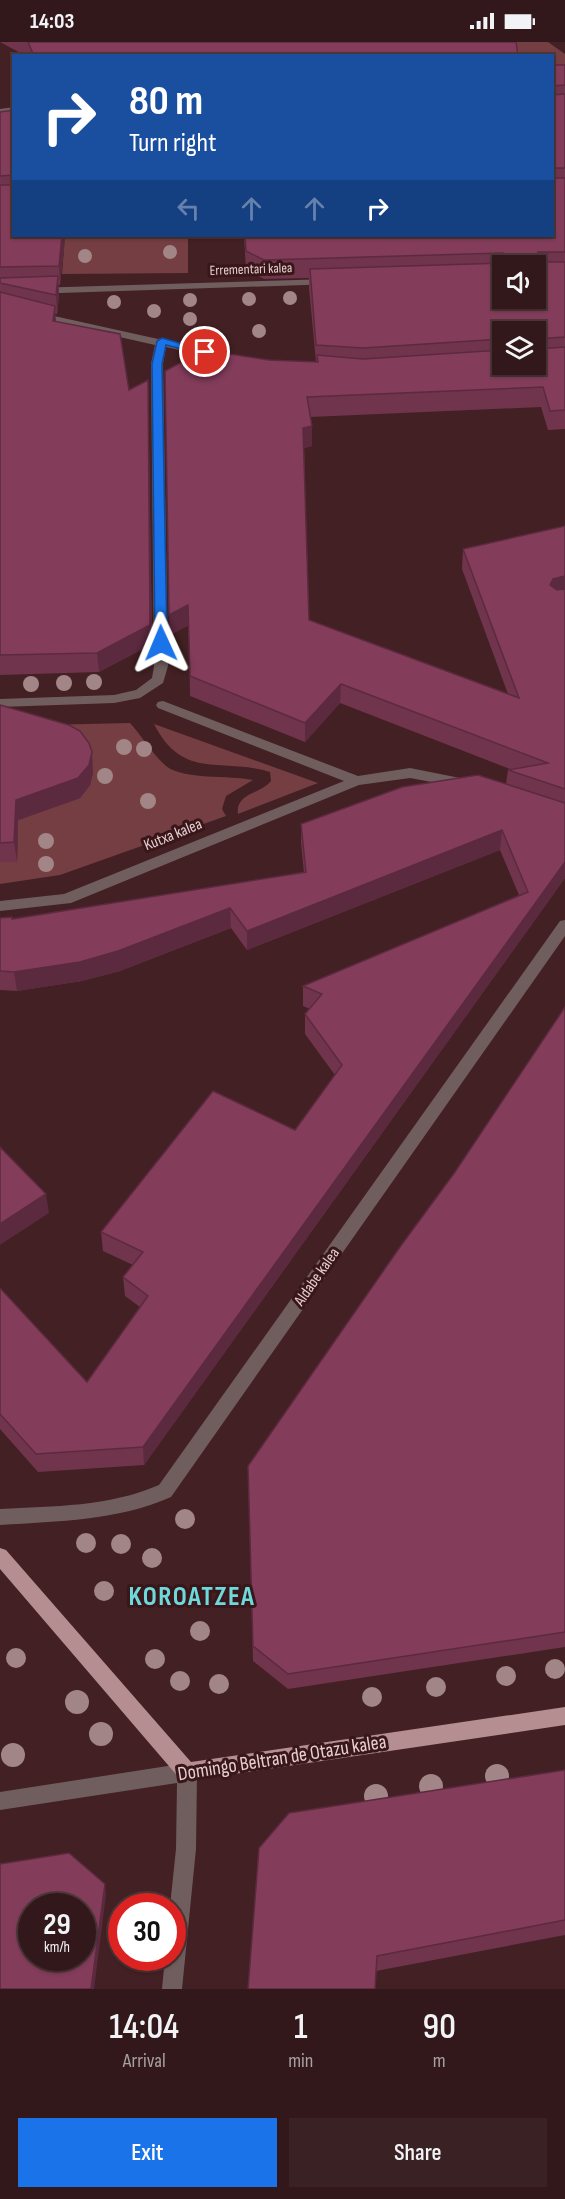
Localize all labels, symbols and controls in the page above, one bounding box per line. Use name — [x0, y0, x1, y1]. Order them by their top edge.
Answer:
text: 14:03 — [30, 8, 74, 35]
text: 80 m — [129, 76, 203, 127]
icon: right — [30, 78, 108, 156]
text: Turn right — [129, 127, 216, 159]
icon: left — [172, 192, 205, 225]
icon: ahead — [235, 192, 268, 225]
icon: ahead — [298, 192, 331, 225]
icon: right — [361, 192, 394, 225]
map controls — [492, 255, 546, 375]
button: sound — [492, 255, 546, 309]
street label: Errementari kalea — [209, 259, 293, 279]
button: layers — [492, 321, 546, 375]
pin — [179, 326, 230, 377]
icon: arrive — [188, 335, 221, 368]
position arrow — [129, 611, 193, 675]
street label: Kutxa kalea — [141, 815, 205, 855]
street label: Aldabe kalea — [290, 1244, 344, 1310]
district label: KOROATZEA — [129, 1581, 255, 1613]
street label: Domingo Beltran de Otazu kalea — [176, 1730, 388, 1786]
speed limit sign: 30 — [108, 1893, 186, 1971]
text: 29 — [43, 1907, 71, 1943]
text: km/h — [44, 1938, 70, 1957]
text: 14:04 — [109, 2006, 179, 2049]
text: 1 — [294, 2006, 308, 2049]
text: 90 — [423, 2006, 456, 2049]
text: Arrival — [123, 2049, 166, 2073]
text: min — [288, 2049, 313, 2073]
text: m — [433, 2049, 446, 2073]
button: Exit — [18, 2118, 277, 2187]
button: Share — [289, 2118, 547, 2187]

